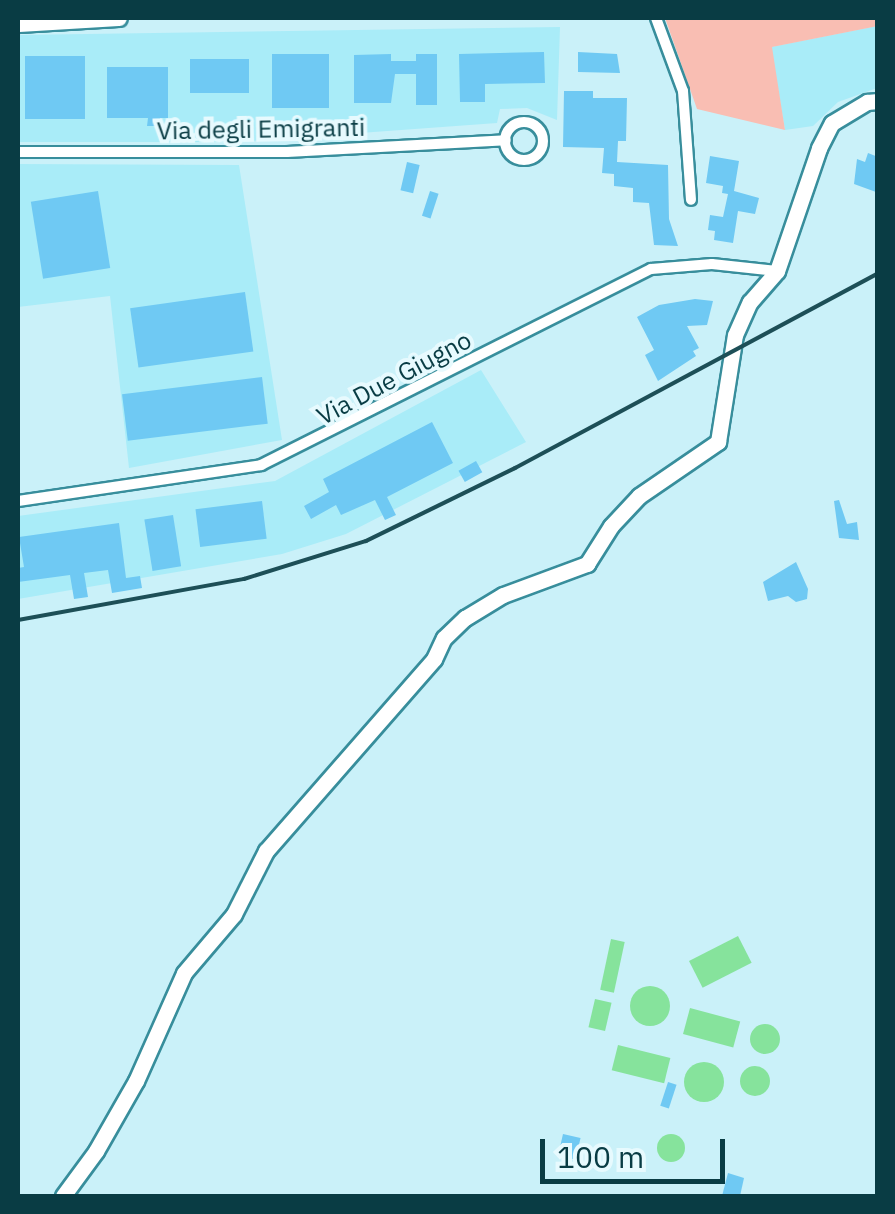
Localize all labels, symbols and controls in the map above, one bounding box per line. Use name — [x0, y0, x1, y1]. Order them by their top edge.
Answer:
street label: Via degli Emigranti — [156, 112, 366, 146]
street label: Via Due Giugno — [312, 325, 476, 431]
scale bar — [545, 1119, 730, 1181]
text: 100 m — [557, 1137, 644, 1176]

